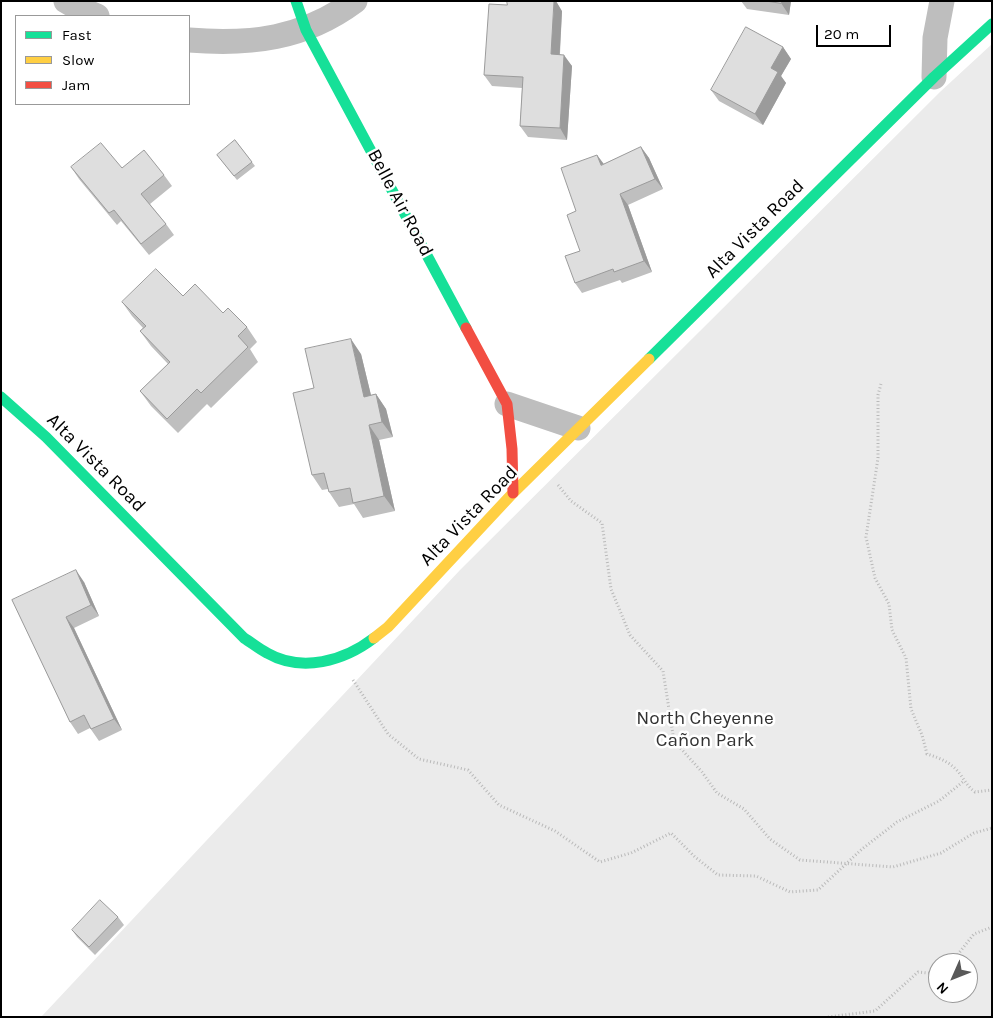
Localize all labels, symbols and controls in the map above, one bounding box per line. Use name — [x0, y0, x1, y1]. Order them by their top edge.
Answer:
legend — [15, 15, 190, 105]
scale bar — [818, 15, 893, 47]
text: 20 m — [824, 25, 859, 43]
text: Fast — [62, 26, 91, 44]
text: Slow — [62, 51, 94, 69]
text: Jam — [62, 76, 90, 94]
street label: Belle Air Road — [362, 145, 438, 261]
street label: Alta Vista Road — [701, 175, 809, 283]
street label: Alta Vista Road — [42, 409, 150, 517]
street label: Alta Vista Road — [415, 461, 523, 571]
park label: North Cheyenne Cañon Park — [636, 708, 774, 752]
north arrow — [928, 953, 978, 1003]
text: N — [933, 979, 952, 998]

